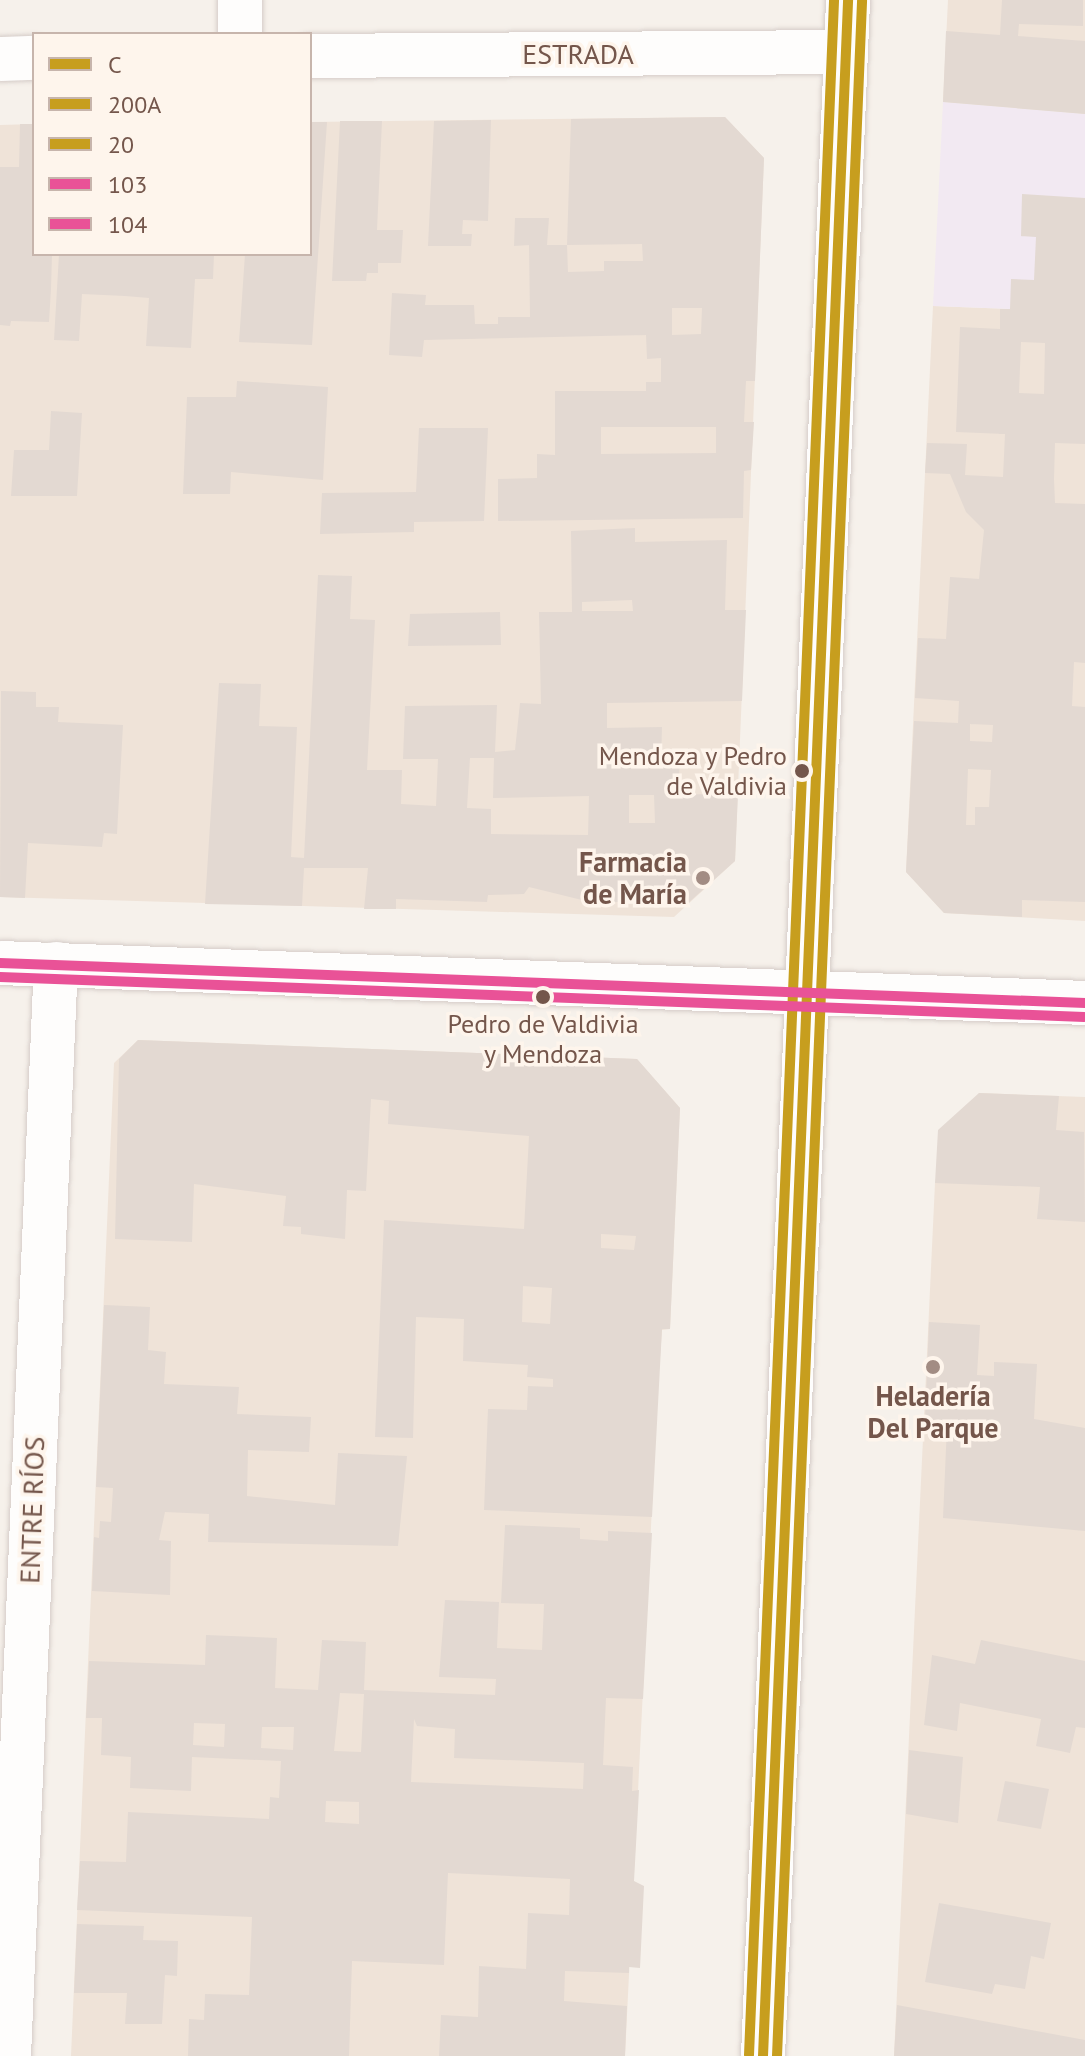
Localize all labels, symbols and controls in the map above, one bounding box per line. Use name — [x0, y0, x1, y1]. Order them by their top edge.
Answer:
legend — [32, 32, 312, 256]
street label: ESTRADA — [522, 37, 634, 71]
text: C — [108, 49, 122, 80]
text: 200A — [108, 89, 161, 120]
text: 20 — [108, 129, 134, 160]
text: 103 — [108, 169, 147, 200]
text: 104 — [108, 209, 147, 240]
place label: Mendoza y Pedro de Valdivia — [597, 740, 787, 802]
marker: Mendoza y Pedro de Valdivia — [794, 763, 810, 779]
place label: Farmacia de María — [579, 845, 687, 911]
marker: Farmacia de María — [694, 869, 712, 887]
marker: Pedro de Valdivia y Mendoza — [535, 989, 551, 1005]
place label: Pedro de Valdivia y Mendoza — [447, 1008, 639, 1070]
marker: Heladería Del Parque — [924, 1358, 942, 1376]
place label: Heladería Del Parque — [868, 1379, 998, 1445]
street label: ENTRE RÍOS — [13, 1436, 51, 1584]

